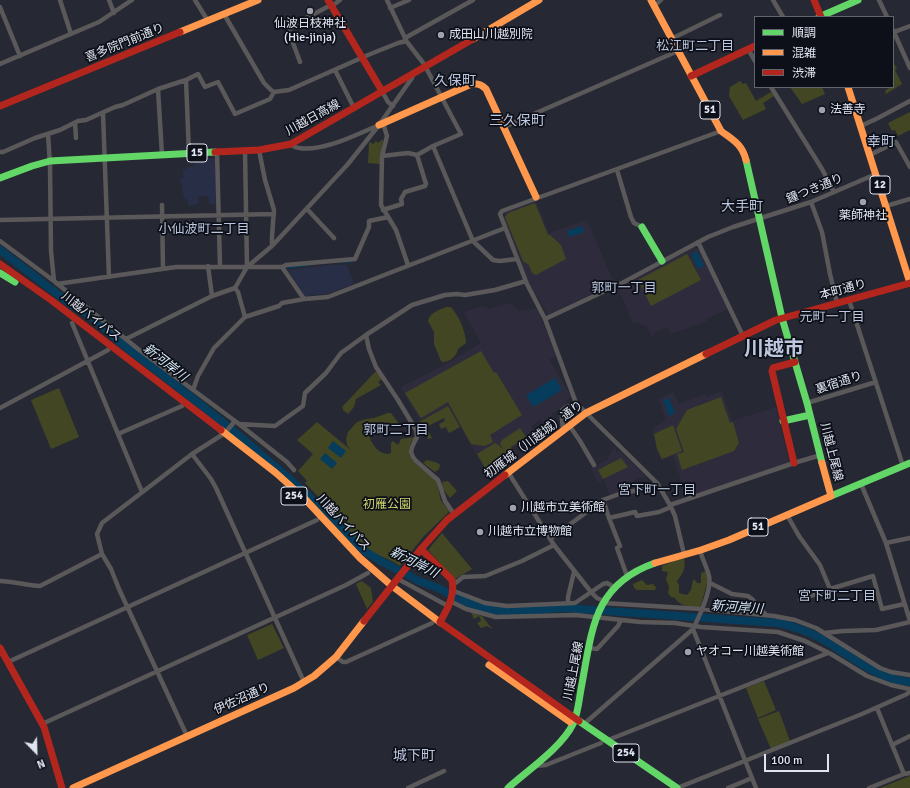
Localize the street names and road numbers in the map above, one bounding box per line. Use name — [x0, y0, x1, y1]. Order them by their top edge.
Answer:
street label: 喜多院門前通り — [83, 21, 167, 65]
street label: 川越日高線 — [283, 97, 343, 139]
road number: 51 — [700, 101, 720, 119]
road number: 15 — [187, 144, 207, 162]
street label: 鐘つき通り — [784, 171, 846, 207]
road number: 12 — [870, 176, 890, 194]
street label: 本町通り — [818, 277, 868, 303]
street label: 川越バイパス — [58, 289, 124, 345]
street label: 裏宿通り — [814, 369, 864, 397]
street label: 初雁城（川越城）通り — [482, 398, 586, 482]
street label: 川越上尾線 — [817, 421, 845, 483]
road number: 254 — [281, 487, 307, 505]
street label: 川越バイパス — [313, 492, 373, 554]
road number: 51 — [748, 518, 768, 536]
street label: 川越上尾線 — [561, 640, 587, 702]
street label: 伊佐沼通り — [212, 680, 272, 718]
road number: 254 — [613, 744, 639, 762]

